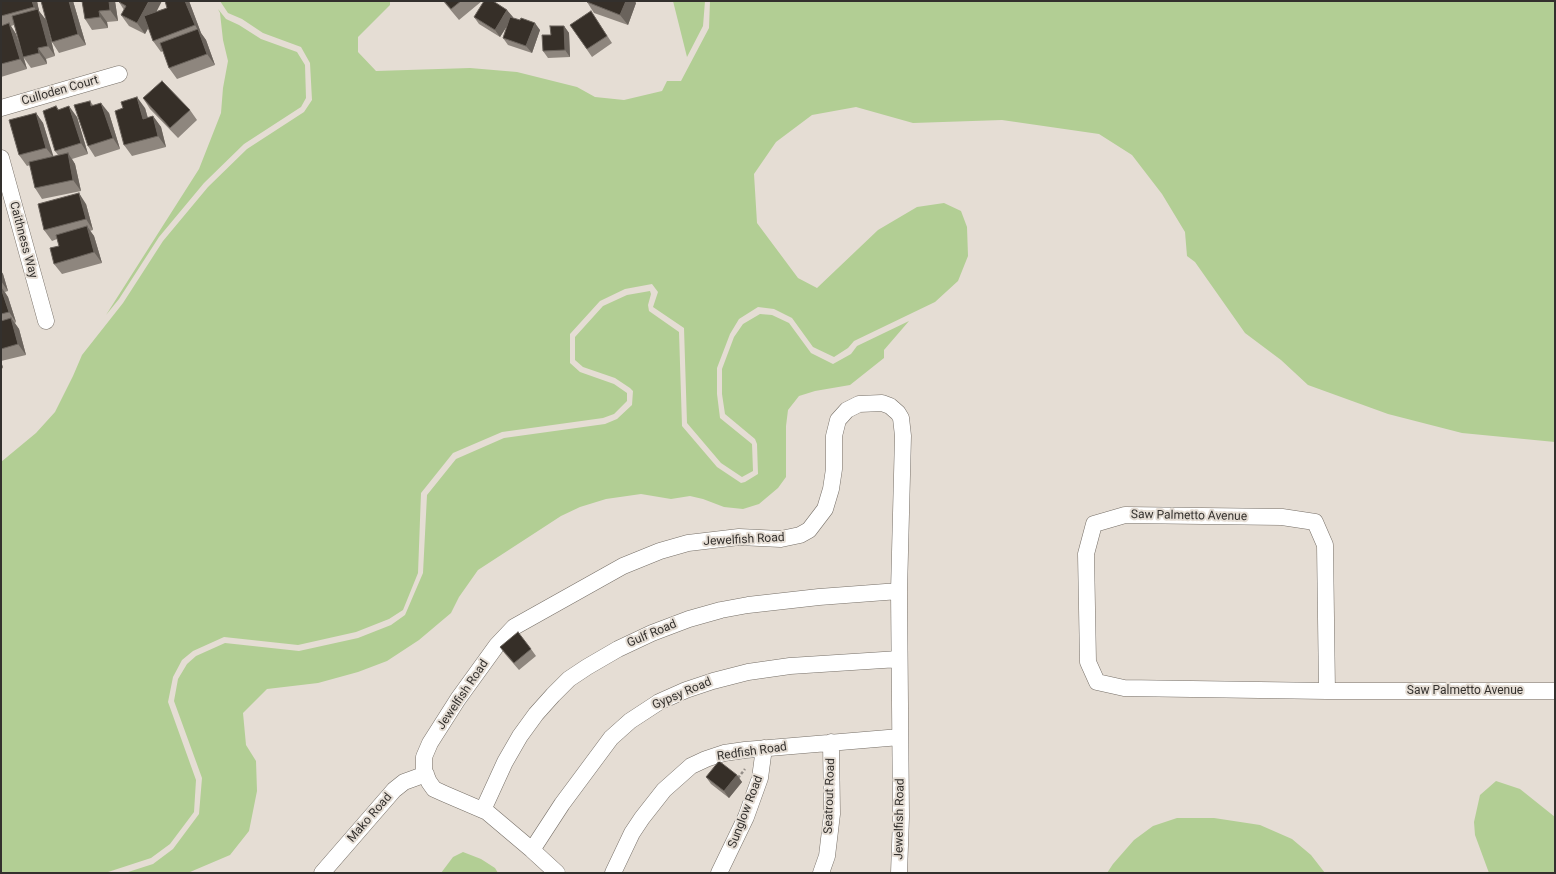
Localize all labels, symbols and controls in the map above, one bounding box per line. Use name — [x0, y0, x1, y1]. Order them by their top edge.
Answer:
street label: Culloden Court — [20, 73, 100, 109]
street label: Caithness Way — [6, 200, 40, 280]
street label: Saw Palmetto Avenue — [1131, 508, 1247, 524]
street label: Jewelfish Road — [703, 531, 785, 549]
street label: Gulf Road — [625, 617, 679, 651]
street label: Jewelfish Road — [434, 657, 492, 733]
street label: Gypsy Road — [650, 675, 714, 713]
street label: Saw Palmetto Avenue — [1407, 684, 1523, 698]
street label: Redfish Road — [716, 740, 788, 764]
street label: Seatrout Road — [821, 758, 839, 834]
street label: Sunglow Road — [726, 774, 766, 850]
street label: Jewelfish Road — [892, 778, 908, 860]
street label: Mako Road — [345, 790, 395, 846]

